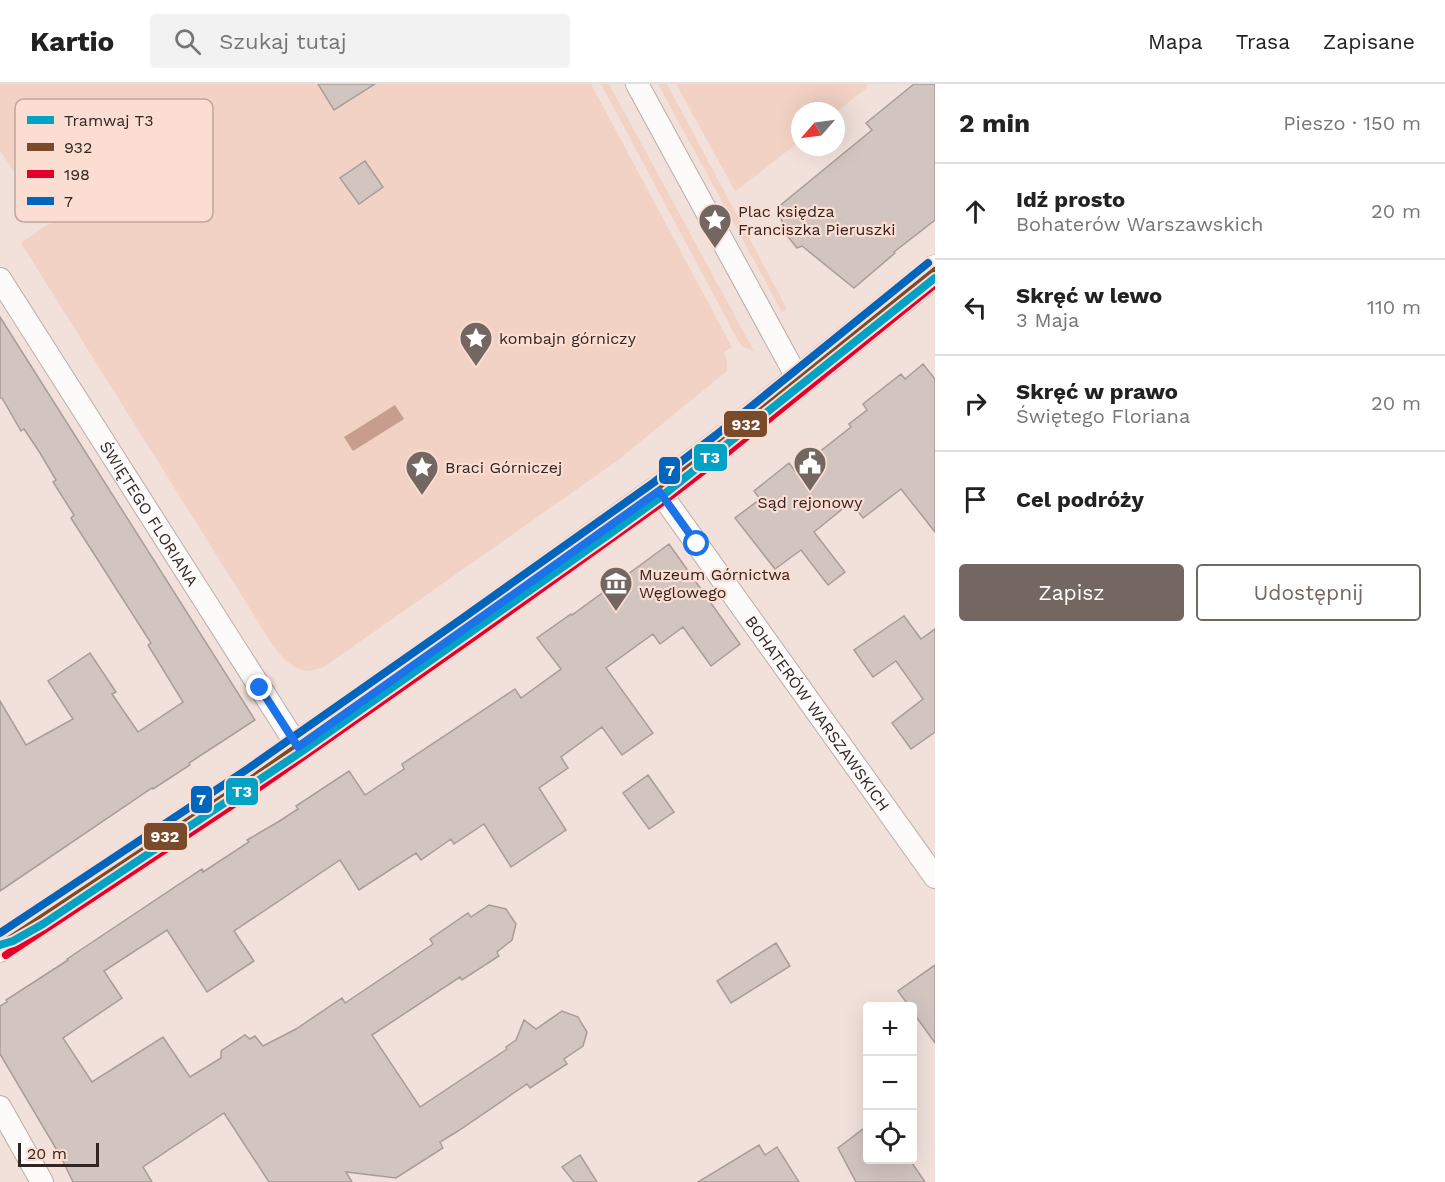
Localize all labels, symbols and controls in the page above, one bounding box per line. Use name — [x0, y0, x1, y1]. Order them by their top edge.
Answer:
search box — [150, 14, 570, 68]
text: Kartio — [30, 25, 114, 58]
icon: search — [171, 25, 204, 58]
text: Szukaj tutaj — [219, 29, 347, 54]
text: Mapa — [1148, 29, 1203, 54]
text: Trasa — [1236, 29, 1290, 54]
text: Zapisane — [1323, 29, 1415, 54]
legend — [15, 99, 213, 222]
north arrow — [791, 102, 845, 156]
text: 2 min — [959, 108, 1030, 138]
text: Tramwaj T3 — [64, 111, 154, 130]
text: Pieszo · 150 m — [1283, 111, 1421, 135]
text: 932 — [64, 138, 92, 157]
text: 198 — [64, 165, 90, 184]
text: Idź prosto — [1016, 187, 1125, 212]
text: 7 — [64, 192, 73, 211]
icon: ahead — [959, 195, 992, 228]
text: 20 m — [1371, 199, 1421, 223]
place icon: Plac księdza Franciszka Pieruszki — [697, 202, 733, 249]
place label: Plac księdza Franciszka Pieruszki — [738, 202, 896, 239]
text: Bohaterów Warszawskich — [1016, 212, 1264, 236]
text: Skręć w lewo — [1016, 283, 1162, 308]
icon: left — [959, 291, 992, 324]
text: 110 m — [1367, 295, 1421, 319]
text: 3 Maja — [1016, 308, 1079, 332]
place icon: kombajn górniczy — [458, 320, 494, 367]
place label: kombajn górniczy — [499, 329, 637, 348]
text: Skręć w prawo — [1016, 379, 1178, 404]
icon: right — [959, 387, 992, 420]
text: 20 m — [1371, 391, 1421, 415]
text: Świętego Floriana — [1016, 404, 1190, 428]
line badge: 932 — [723, 410, 768, 438]
text: 932 — [732, 415, 760, 434]
street label: ŚWIĘTEGO FLORIANA — [96, 437, 203, 590]
line badge: T3 — [693, 443, 728, 472]
public building icon: Sąd rejonowy — [792, 445, 828, 492]
text: T3 — [700, 448, 720, 467]
place icon: Braci Górniczej — [404, 449, 440, 496]
line badge: 7 — [658, 456, 681, 485]
place label: Braci Górniczej — [445, 458, 562, 477]
text: 7 — [665, 461, 675, 480]
icon: arrive — [959, 483, 992, 516]
text: Cel podróży — [1016, 487, 1144, 512]
place label: Sąd rejonowy — [758, 493, 863, 512]
route start — [683, 530, 709, 556]
button: Zapisz — [959, 564, 1184, 621]
button: Udostępnij — [1196, 564, 1421, 621]
museum icon: Muzeum Górnictwa Węglowego — [598, 565, 634, 612]
place label: Muzeum Górnictwa Węglowego — [639, 565, 790, 602]
street label: BOHATERÓW WARSZAWSKICH — [742, 612, 894, 814]
route end — [246, 674, 272, 700]
line badge: T3 — [225, 777, 259, 806]
text: T3 — [232, 782, 252, 801]
line badge: 7 — [190, 785, 213, 814]
text: 7 — [196, 790, 206, 809]
line badge: 932 — [143, 822, 188, 851]
text: 932 — [151, 827, 179, 846]
map controls — [863, 1002, 917, 1164]
button: + — [863, 1002, 917, 1056]
button: − — [863, 1056, 917, 1110]
button: locate — [863, 1110, 917, 1164]
scale bar — [18, 1140, 99, 1168]
text: 20 m — [27, 1144, 67, 1163]

